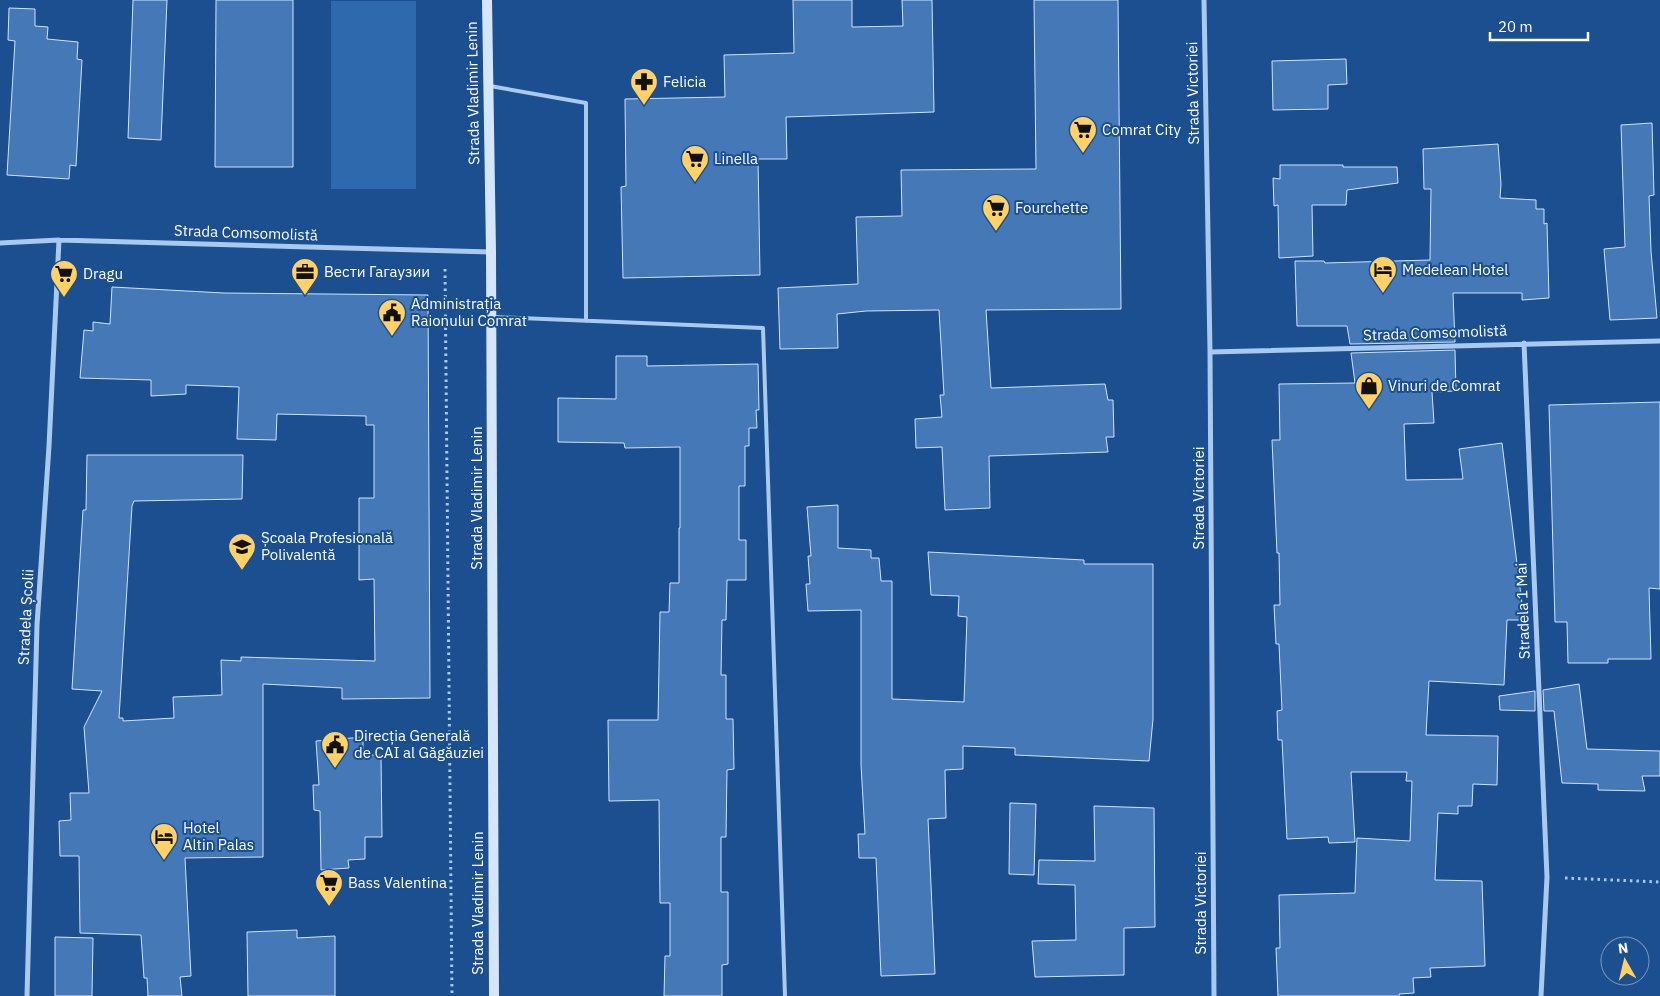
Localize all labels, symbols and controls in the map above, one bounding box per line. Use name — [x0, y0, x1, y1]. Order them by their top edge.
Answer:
scale bar — [1490, 10, 1588, 42]
text: 20 m — [1498, 17, 1533, 36]
street label: Strada Vladimir Lenin — [462, 21, 483, 165]
street label: Strada Victoriei — [1182, 41, 1203, 145]
pharmacy icon: Felicia — [629, 67, 659, 106]
place label: Felicia — [663, 72, 706, 91]
supermarket icon: Comrat City — [1068, 115, 1098, 154]
place label: Comrat City — [1102, 120, 1181, 139]
supermarket icon: Linella — [680, 144, 710, 183]
place label: Linella — [714, 149, 758, 168]
supermarket icon: Fourchette — [981, 193, 1011, 232]
place label: Fourchette — [1015, 198, 1088, 217]
street label: Strada Comsomolistă — [174, 220, 318, 245]
hotel icon: Medelean Hotel — [1368, 255, 1398, 294]
office icon: Вести Гагаузии — [290, 257, 320, 296]
supermarket icon: Dragu — [49, 259, 79, 298]
place label: Medelean Hotel — [1402, 260, 1508, 279]
place label: Вести Гагаузии — [324, 262, 430, 281]
place label: Dragu — [83, 264, 123, 283]
place label: Administrația Raionului Comrat — [411, 294, 527, 330]
public building icon: Administrația Raionului Comrat — [377, 298, 407, 337]
street label: Strada Comsomolistă — [1363, 320, 1507, 345]
shop icon: Vinuri de Comrat — [1354, 371, 1384, 410]
place label: Vinuri de Comrat — [1388, 376, 1501, 395]
street label: Strada Vladimir Lenin — [467, 426, 486, 570]
street label: Strada Victoriei — [1189, 447, 1208, 549]
place label: Școala Profesională Polivalentă — [261, 528, 393, 564]
school or university icon: Școala Profesională Polivalentă — [227, 532, 257, 571]
street label: Stradela 1 Mai — [1511, 562, 1534, 660]
street label: Stradela Școlii — [13, 568, 38, 665]
place label: Direcția Generală de CAI al Găgăuziei — [354, 726, 484, 762]
public building icon: Direcția Generală de CAI al Găgăuziei — [320, 730, 350, 769]
place label: Hotel Altin Palas — [183, 818, 254, 854]
hotel icon: Hotel Altin Palas — [149, 822, 179, 861]
street label: Strada Vladimir Lenin — [468, 831, 487, 975]
street label: Strada Victoriei — [1191, 852, 1210, 954]
supermarket icon: Bass Valentina — [314, 868, 344, 907]
place label: Bass Valentina — [348, 873, 447, 892]
north arrow — [1600, 936, 1650, 986]
text: N — [1617, 939, 1629, 958]

